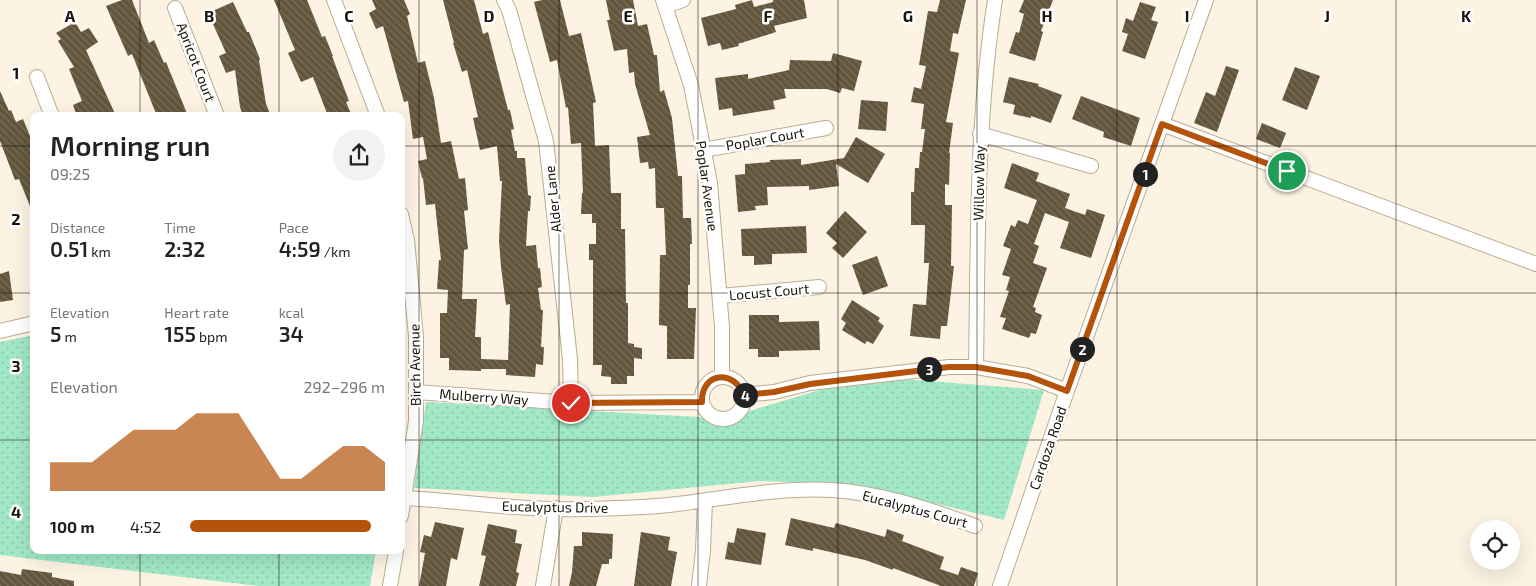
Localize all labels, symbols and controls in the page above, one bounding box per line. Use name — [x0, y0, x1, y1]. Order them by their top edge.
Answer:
text: A — [65, 6, 76, 25]
text: B — [204, 6, 214, 25]
text: C — [344, 6, 354, 25]
text: D — [484, 6, 495, 25]
text: E — [623, 6, 633, 25]
text: F — [764, 6, 773, 25]
text: G — [903, 6, 913, 25]
text: H — [1041, 6, 1053, 25]
text: I — [1185, 6, 1189, 25]
text: J — [1324, 6, 1330, 25]
text: K — [1461, 6, 1472, 25]
street label: Apricot Court — [173, 20, 219, 104]
text: 1 — [13, 63, 19, 82]
street label: Poplar Court — [724, 123, 805, 154]
text: Morning run — [50, 128, 210, 162]
button: share — [333, 129, 385, 181]
street label: Poplar Avenue — [693, 140, 722, 232]
street label: Willow Way — [969, 145, 988, 221]
pin — [1266, 150, 1308, 192]
icon: arrive — [1273, 157, 1301, 185]
pin: 1 — [1132, 162, 1158, 186]
text: 09:25 — [50, 164, 90, 183]
street label: Alder Lane — [541, 165, 564, 233]
text: 1 — [1142, 166, 1149, 183]
text: 2 — [11, 209, 21, 228]
text: Distance — [50, 219, 105, 236]
text: Time — [164, 219, 196, 236]
text: Pace — [279, 219, 309, 236]
text: 0.51 — [50, 236, 88, 261]
text: 2:32 — [164, 236, 205, 261]
text: 4:59 — [279, 236, 321, 261]
text: km — [88, 243, 111, 260]
text: /km — [321, 243, 350, 260]
street label: Locust Court — [728, 280, 810, 303]
text: Elevation — [50, 304, 109, 321]
text: Heart rate — [164, 304, 229, 321]
text: kcal — [279, 304, 304, 321]
text: 5 — [50, 321, 61, 346]
text: 155 — [164, 321, 196, 346]
text: 34 — [279, 321, 304, 346]
street label: Birch Avenue — [405, 324, 424, 406]
text: m — [61, 328, 77, 345]
text: bpm — [196, 328, 228, 345]
pin: 2 — [1070, 336, 1094, 362]
text: 2 — [1078, 341, 1087, 358]
text: 3 — [11, 356, 21, 375]
pin: 3 — [916, 356, 942, 382]
text: 3 — [926, 361, 933, 378]
text: Elevation — [50, 377, 118, 396]
text: 292–296 m — [304, 377, 385, 396]
pin — [550, 382, 592, 424]
pin: 4 — [732, 382, 758, 408]
street label: Mulberry Way — [439, 385, 530, 408]
text: 4 — [741, 387, 750, 404]
icon: check — [557, 389, 585, 417]
street label: Cardoza Road — [1025, 404, 1070, 492]
street label: Eucalyptus Court — [861, 486, 970, 531]
street label: Eucalyptus Drive — [502, 497, 608, 516]
text: 4 — [11, 502, 21, 521]
text: 100 m — [50, 517, 95, 536]
text: 4:52 — [130, 517, 161, 536]
map controls — [1470, 520, 1520, 570]
button: locate — [1470, 520, 1520, 570]

